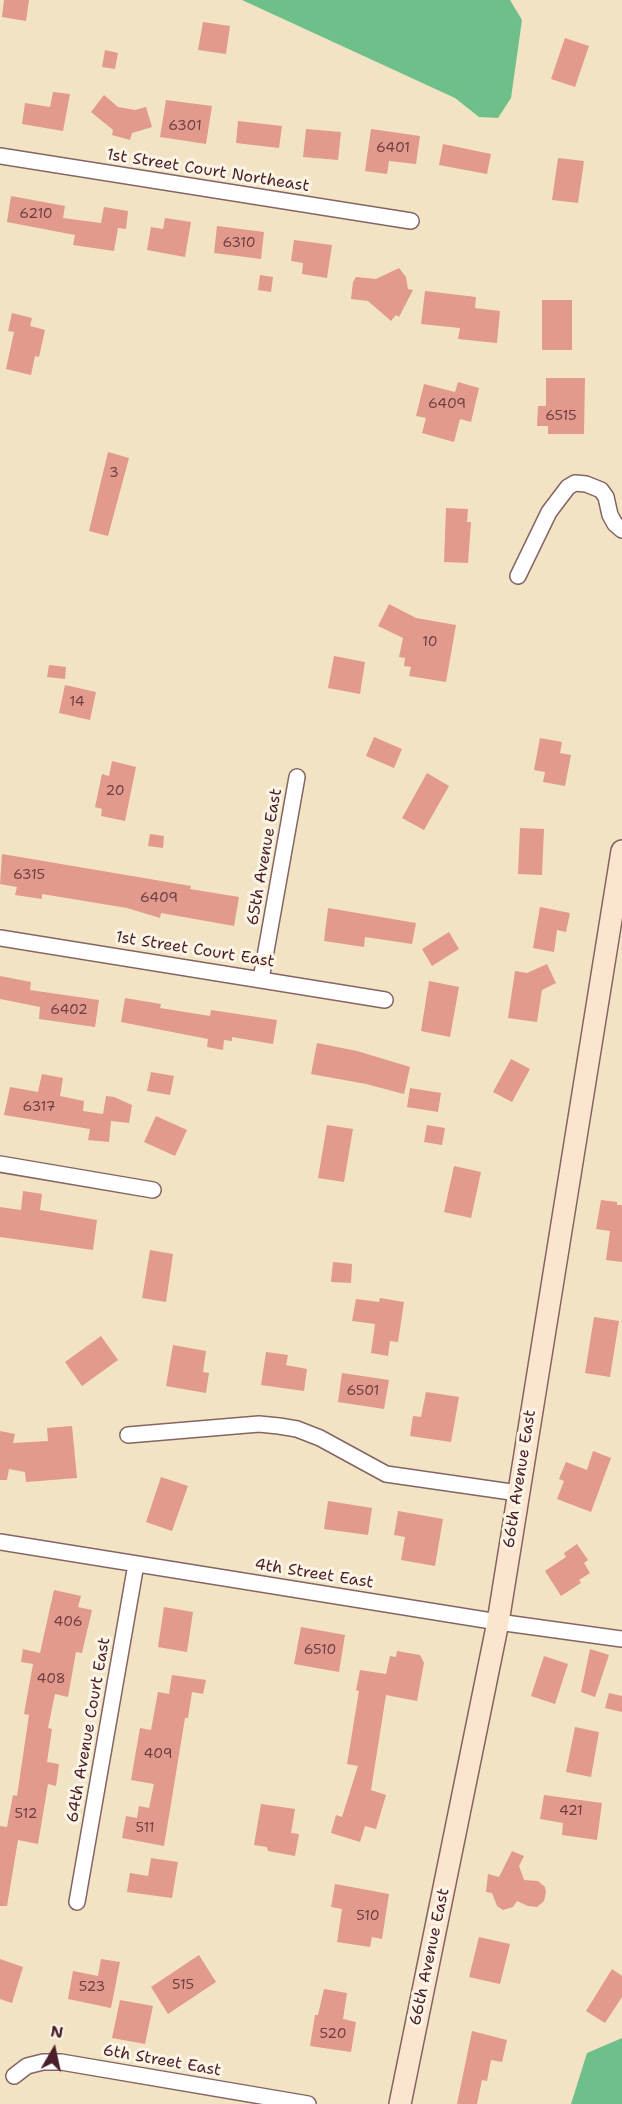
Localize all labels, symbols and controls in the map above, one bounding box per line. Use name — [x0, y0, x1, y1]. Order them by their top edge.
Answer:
house number: 6301 — [168, 118, 202, 134]
house number: 6401 — [376, 140, 410, 156]
street label: 1st Street Court Northeast — [105, 145, 311, 197]
house number: 6210 — [19, 206, 53, 222]
house number: 6310 — [222, 235, 256, 251]
house number: 6409 — [428, 396, 466, 412]
house number: 6515 — [545, 408, 577, 424]
house number: 3 — [109, 465, 119, 481]
house number: 10 — [422, 634, 438, 650]
house number: 14 — [69, 694, 85, 710]
house number: 20 — [105, 783, 125, 799]
street label: 65th Avenue East — [244, 787, 286, 927]
house number: 6315 — [13, 867, 45, 883]
house number: 6409 — [140, 890, 178, 906]
street label: 1st Street Court East — [114, 928, 276, 972]
house number: 6402 — [50, 1002, 88, 1018]
house number: 6317 — [23, 1099, 55, 1115]
house number: 6501 — [347, 1383, 379, 1399]
street label: 66th Avenue East — [500, 1408, 540, 1550]
street label: 4th Street East — [253, 1555, 375, 1593]
house number: 406 — [53, 1614, 83, 1630]
street label: 64th Avenue Court East — [63, 1636, 115, 1824]
house number: 6510 — [304, 1642, 336, 1658]
house number: 408 — [36, 1671, 66, 1687]
house number: 409 — [144, 1746, 172, 1762]
house number: 421 — [559, 1803, 583, 1819]
house number: 512 — [15, 1806, 37, 1822]
house number: 511 — [135, 1820, 155, 1836]
street label: 66th Avenue East — [406, 1887, 454, 2027]
house number: 510 — [356, 1908, 380, 1924]
house number: 515 — [172, 1977, 194, 1993]
house number: 523 — [79, 1979, 105, 1995]
north arrow — [24, 2020, 84, 2080]
text: N — [49, 2020, 65, 2043]
house number: 520 — [320, 2026, 346, 2042]
street label: 6th Street East — [101, 2041, 223, 2081]

